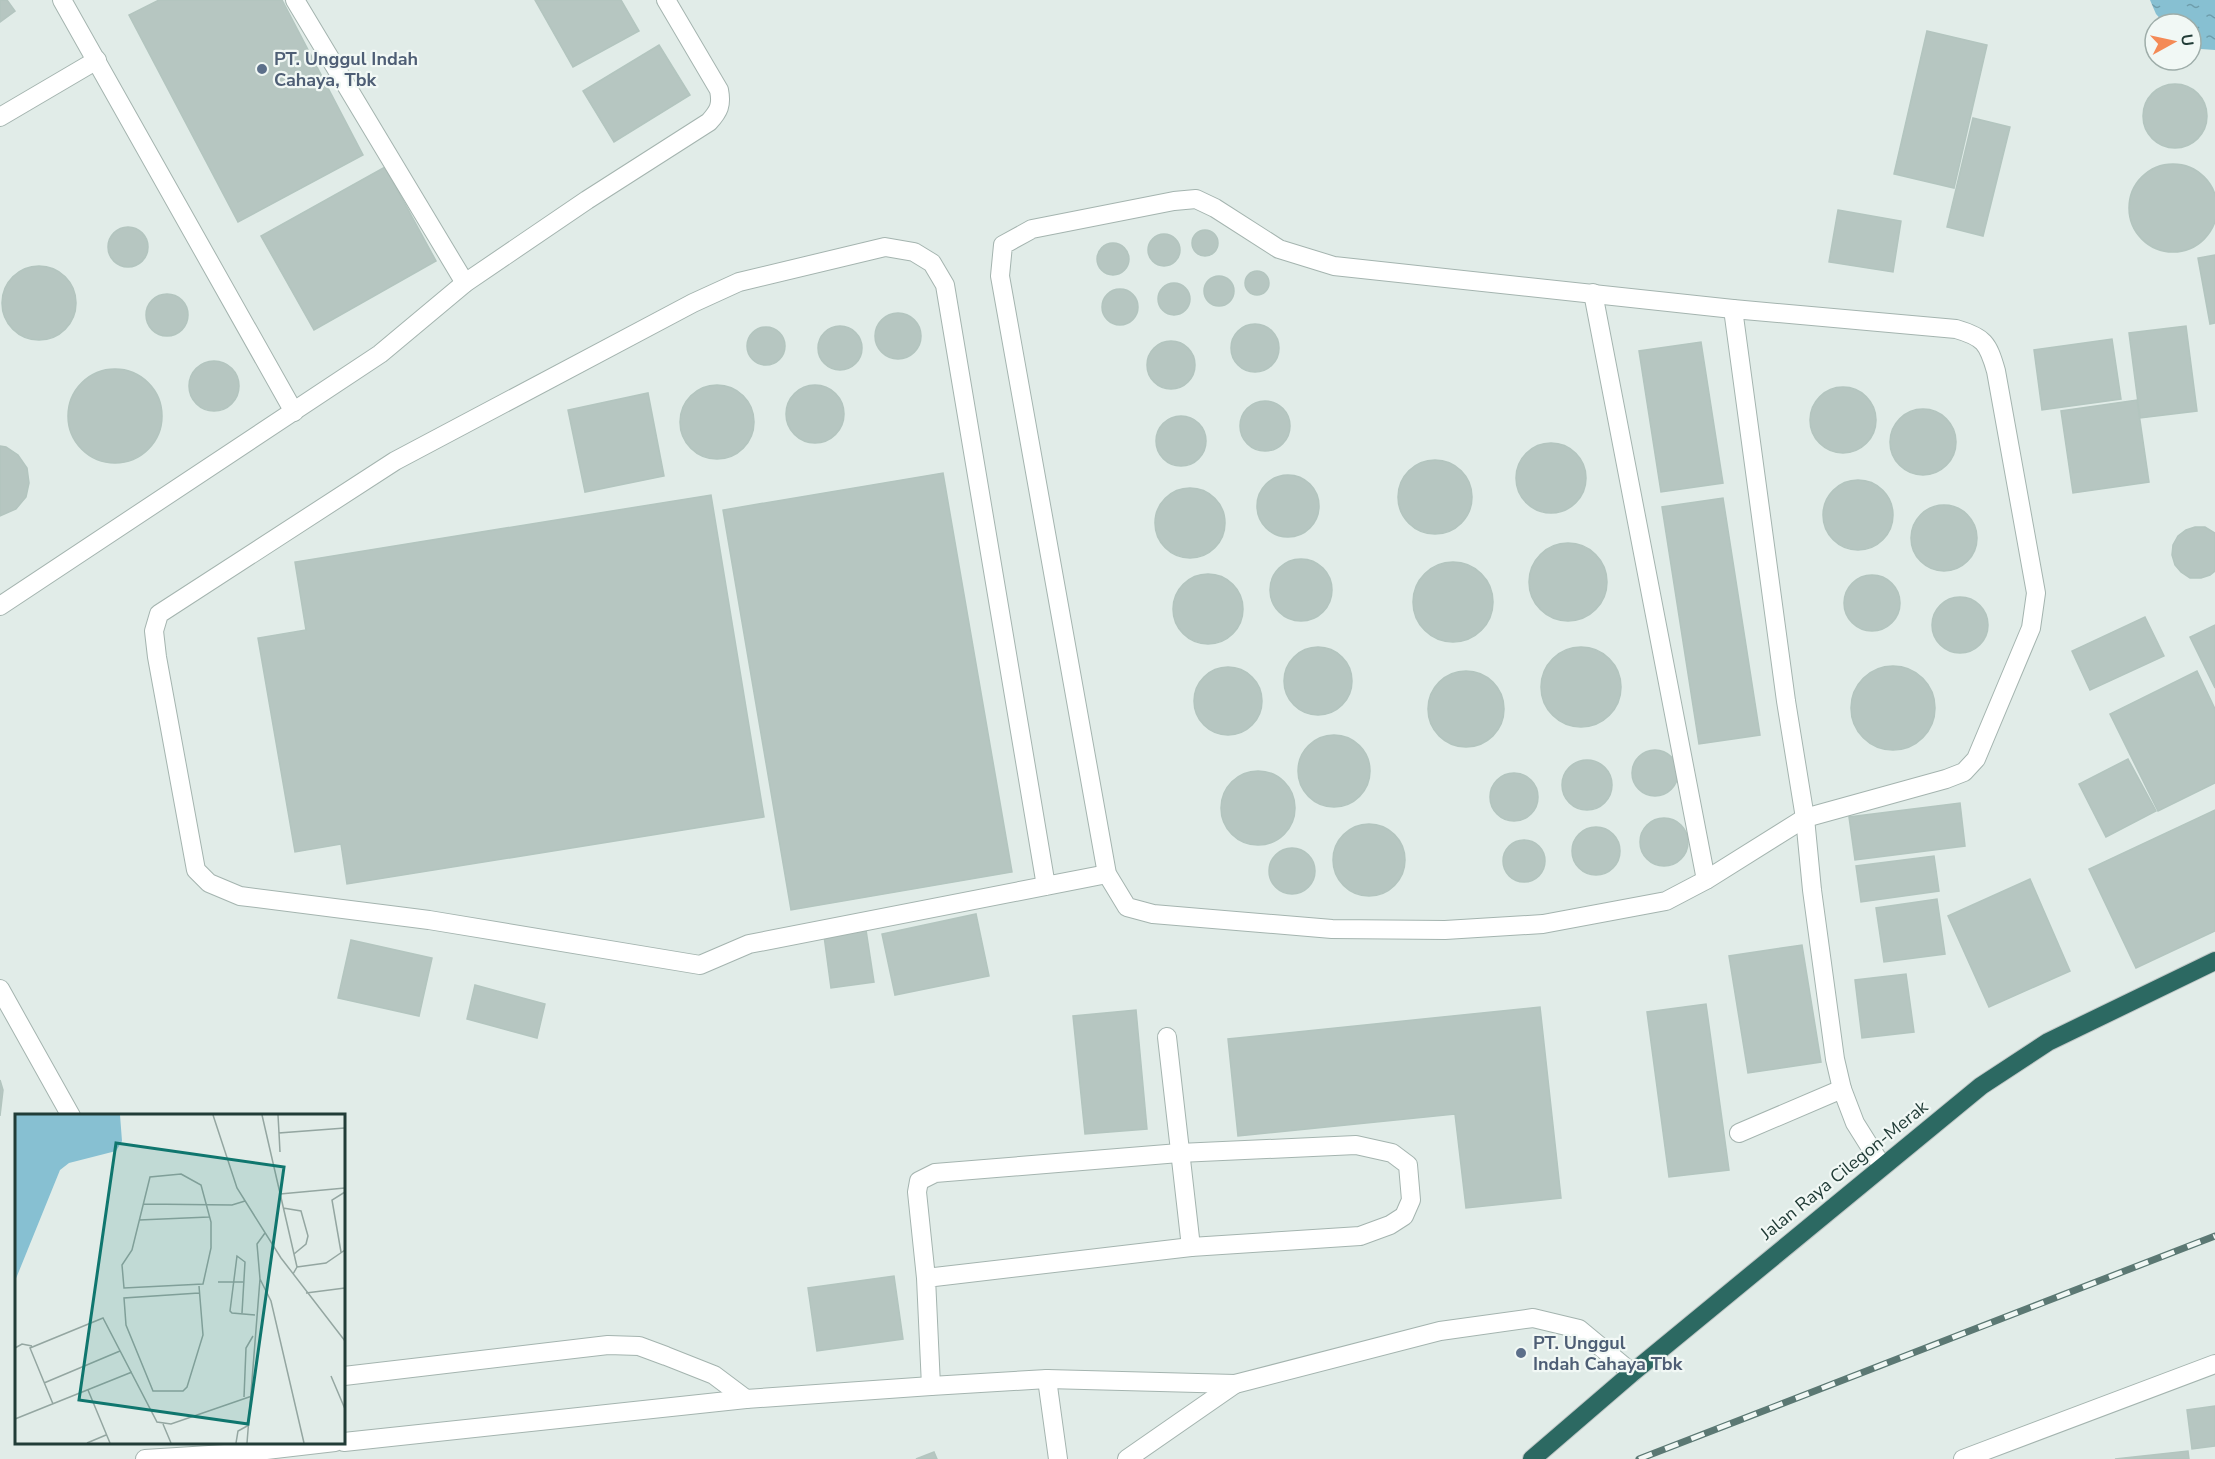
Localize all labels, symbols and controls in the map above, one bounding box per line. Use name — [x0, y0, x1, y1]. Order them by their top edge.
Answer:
north arrow — [2143, 12, 2203, 72]
text: U — [2175, 33, 2199, 47]
place label: PT. Unggul Indah Cahaya, Tbk — [274, 47, 418, 92]
marker: PT. Unggul Indah Cahaya, Tbk — [255, 62, 269, 76]
street label: Jalan Raya Cilegon-Merak — [1754, 1094, 1934, 1246]
inset map — [15, 1114, 345, 1444]
place label: PT. Unggul Indah Cahaya Tbk — [1533, 1331, 1683, 1376]
marker: PT. Unggul Indah Cahaya Tbk — [1514, 1346, 1528, 1360]

